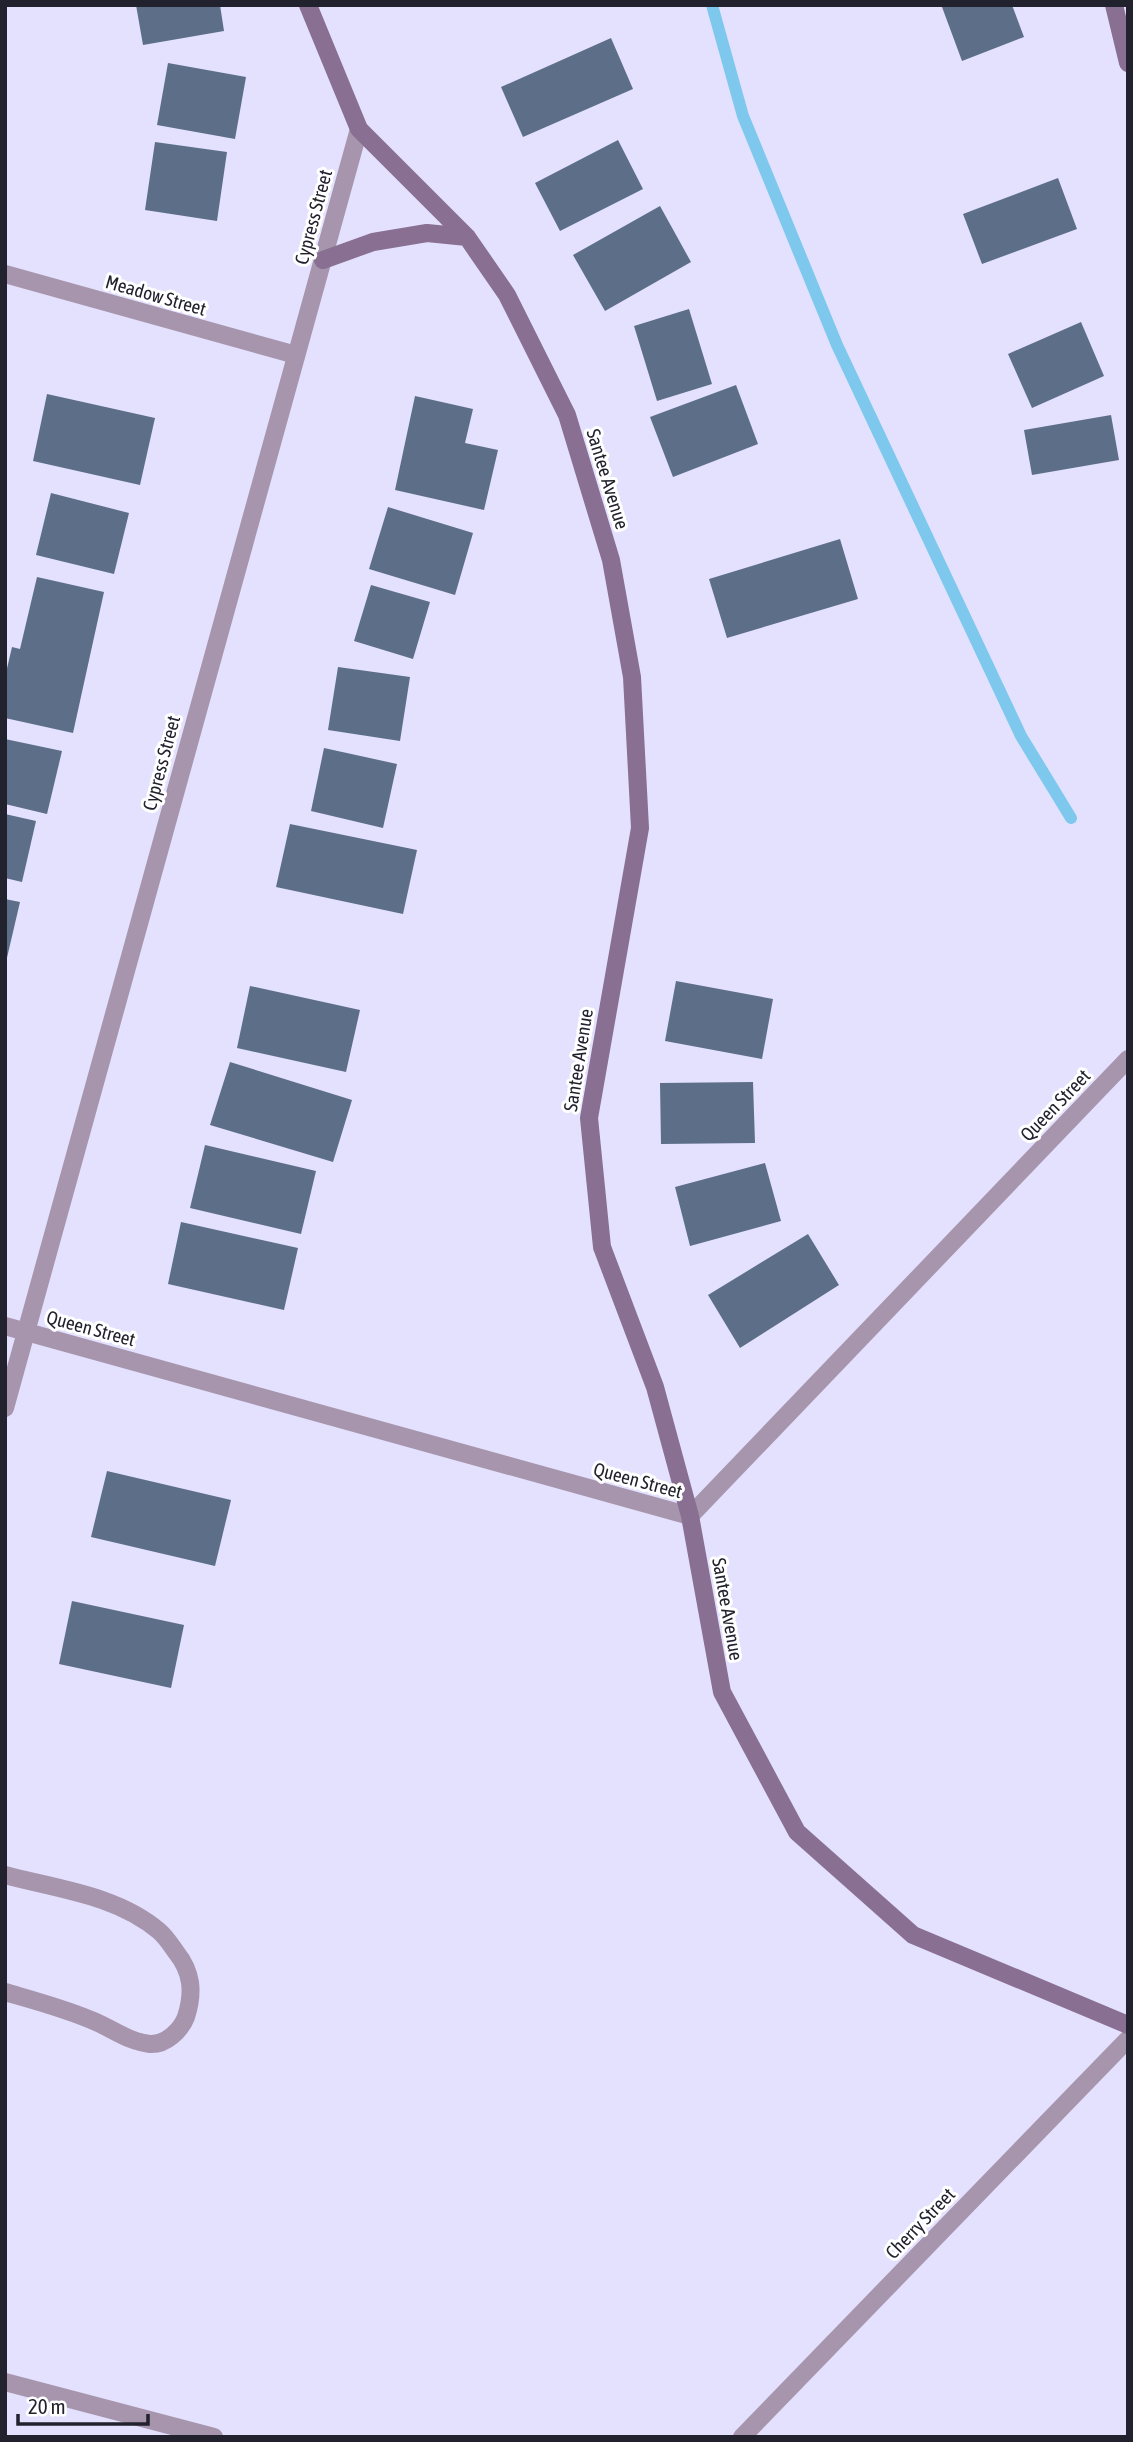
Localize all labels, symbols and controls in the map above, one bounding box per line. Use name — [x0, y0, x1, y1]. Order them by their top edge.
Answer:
street label: Cypress Street — [290, 167, 336, 267]
street label: Meadow Street — [103, 270, 209, 320]
street label: Santee Avenue — [582, 426, 634, 532]
street label: Cypress Street — [138, 713, 184, 813]
street label: Santee Avenue — [559, 1007, 597, 1113]
street label: Queen Street — [1016, 1065, 1094, 1145]
street label: Queen Street — [44, 1306, 138, 1350]
street label: Queen Street — [591, 1458, 685, 1502]
street label: Santee Avenue — [708, 1556, 748, 1662]
street label: Cherry Street — [881, 2183, 959, 2263]
scale bar — [18, 2382, 147, 2426]
text: 20 m — [28, 2394, 66, 2418]

